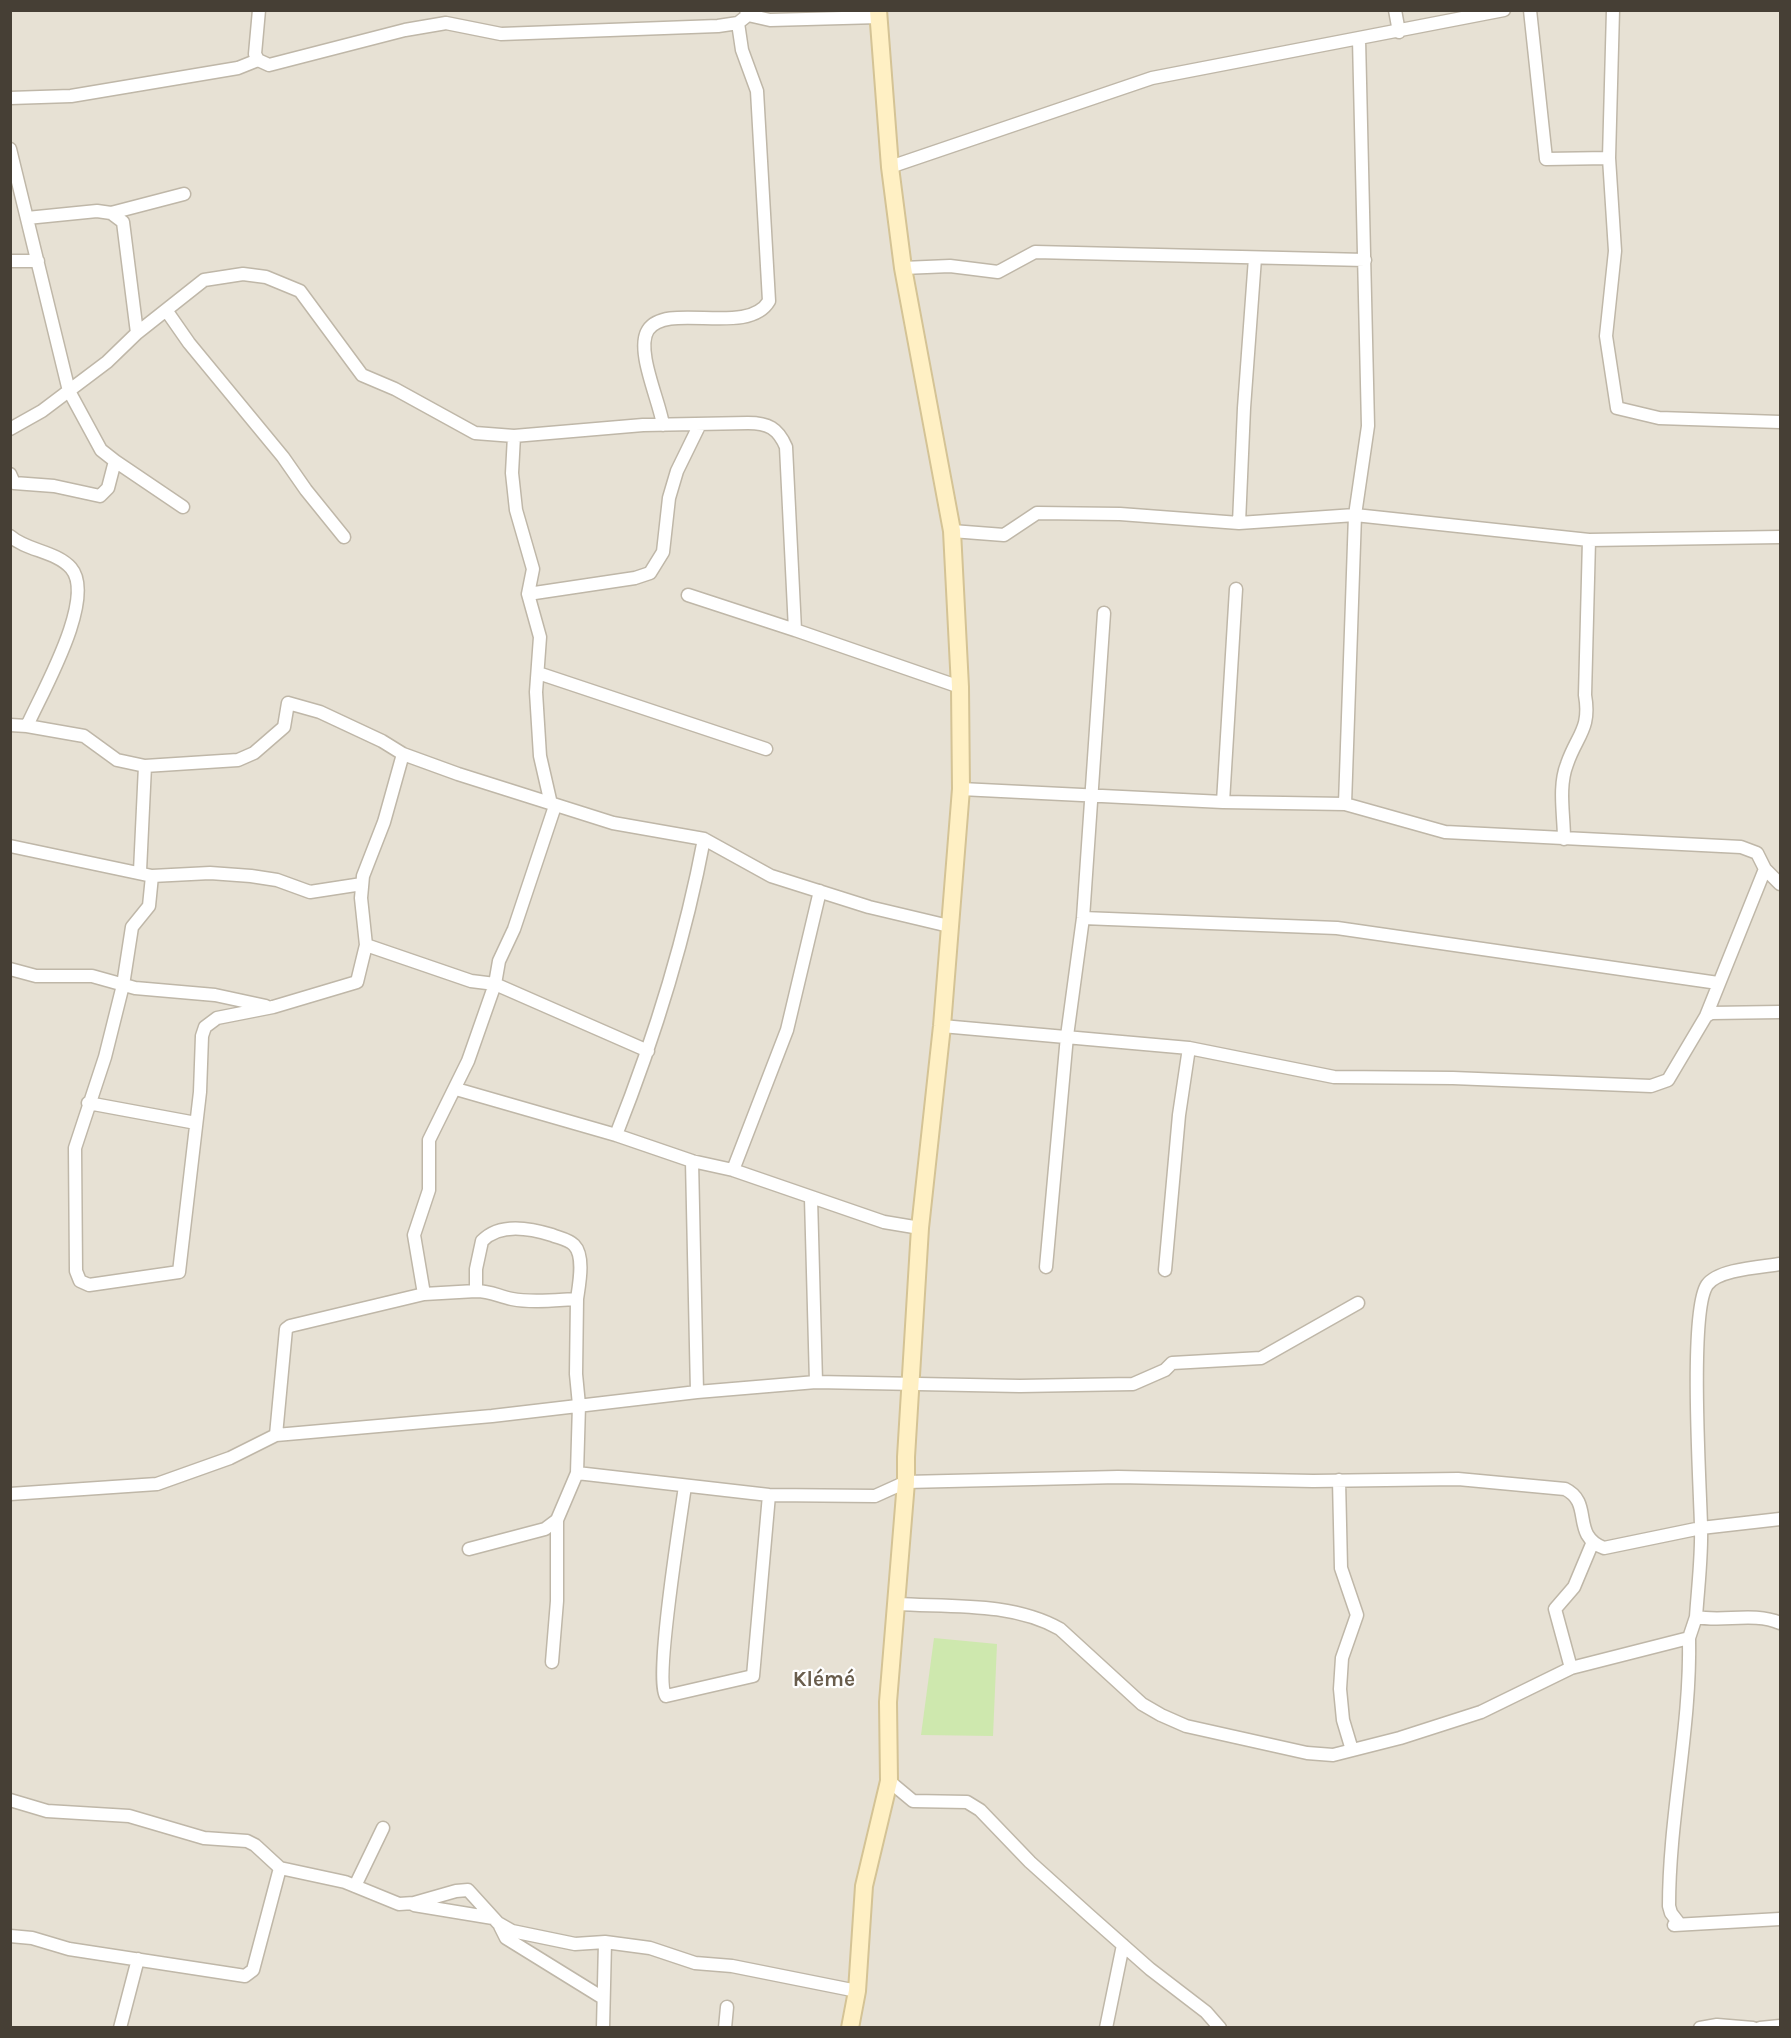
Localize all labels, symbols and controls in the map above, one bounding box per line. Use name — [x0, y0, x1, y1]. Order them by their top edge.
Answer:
district label: Klémé — [793, 1667, 855, 1693]

